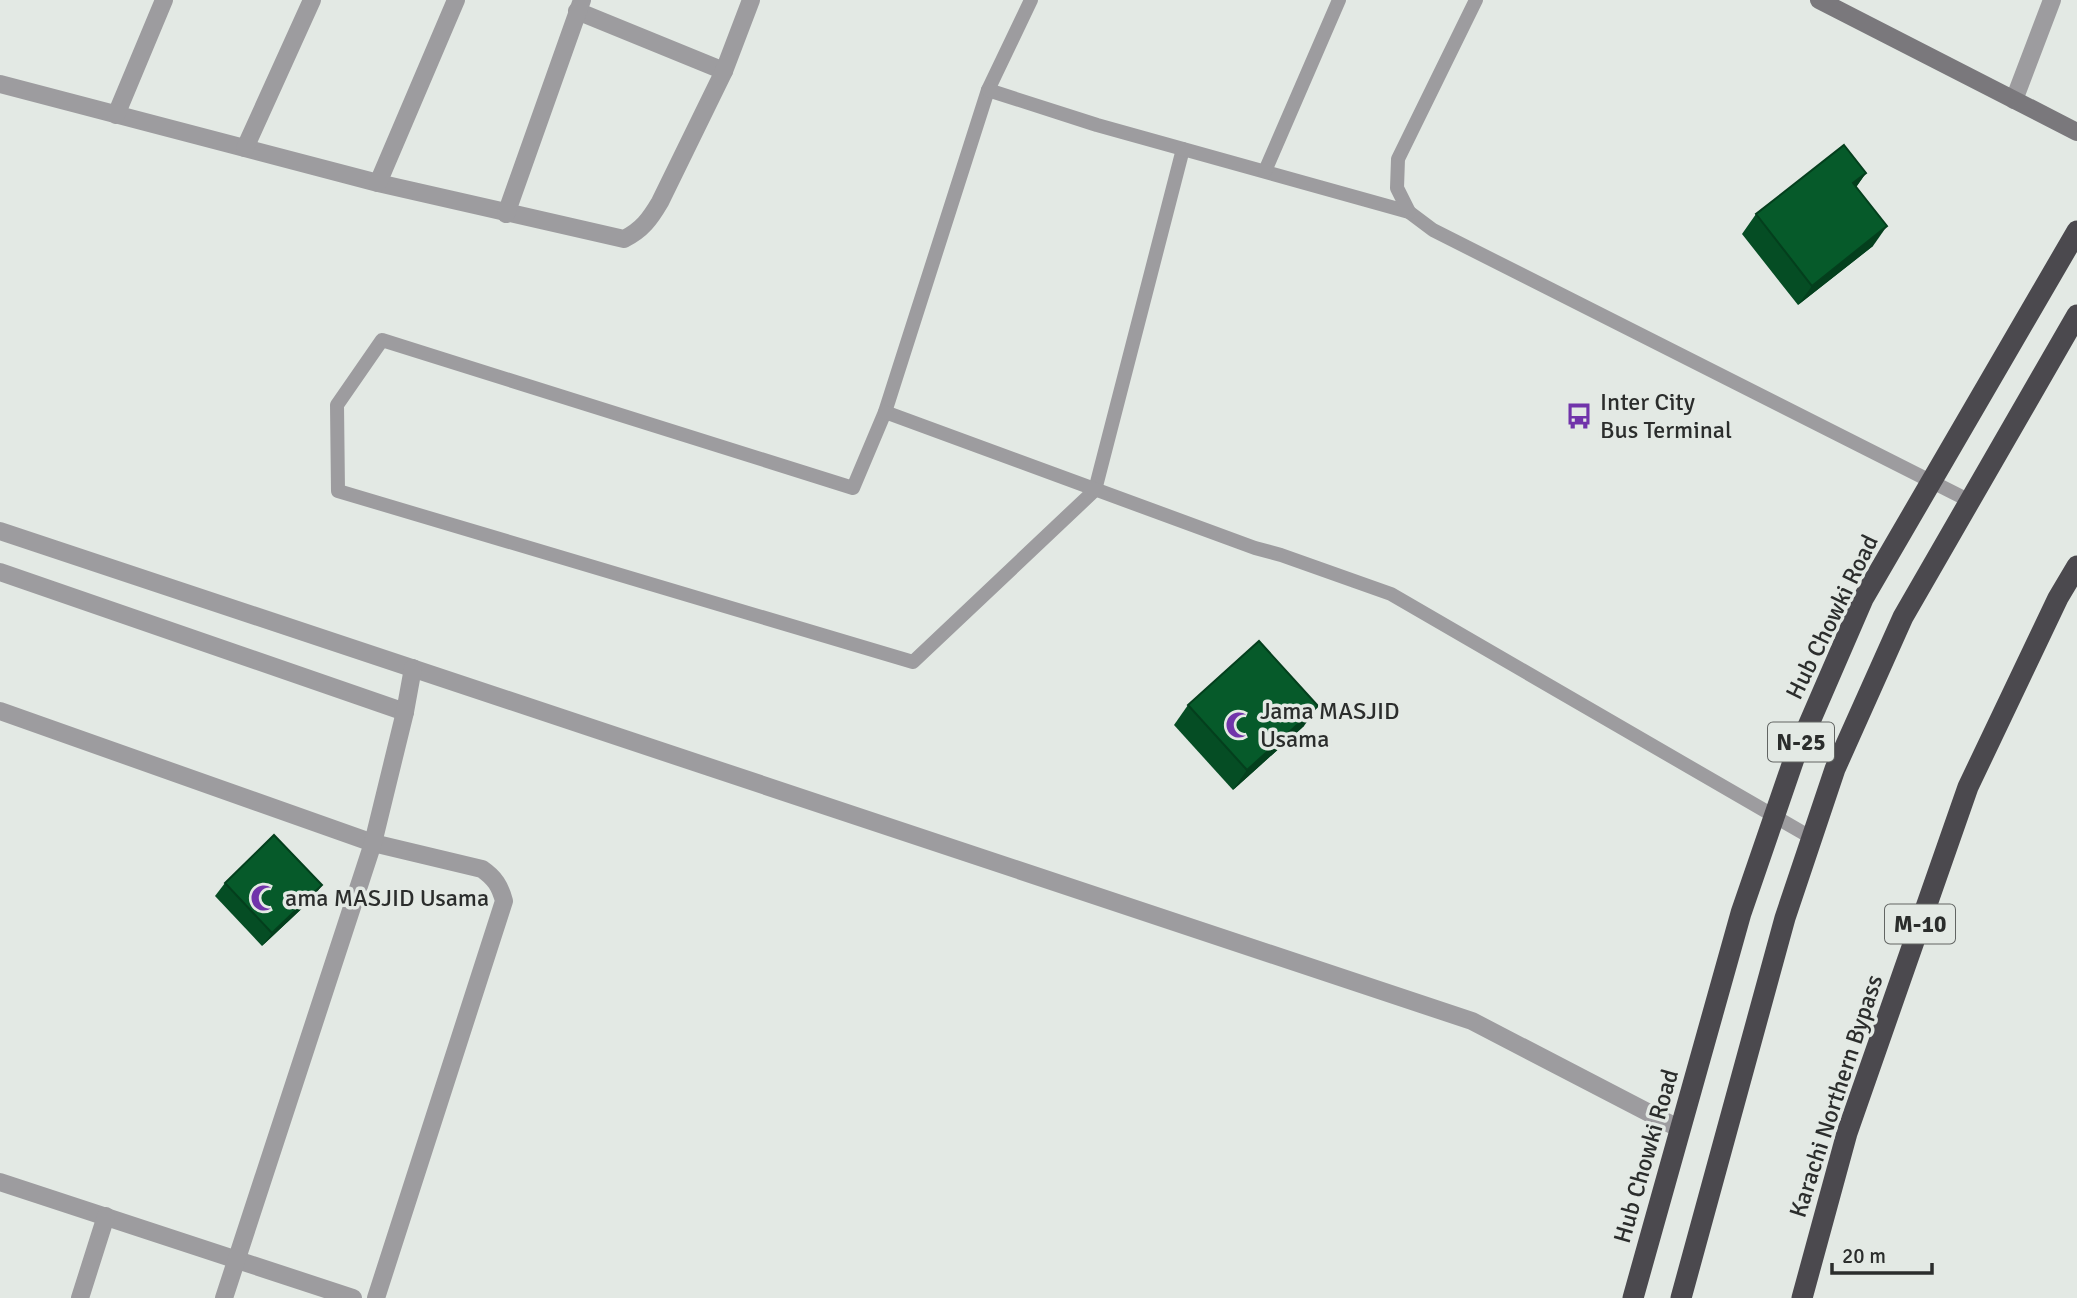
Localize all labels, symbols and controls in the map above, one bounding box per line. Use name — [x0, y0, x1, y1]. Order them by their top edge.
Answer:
place label: Inter City Bus Terminal — [1600, 387, 1732, 445]
bus stop icon: Inter City Bus Terminal — [1564, 401, 1594, 431]
street label: Hub Chowki Road — [1779, 530, 1885, 704]
place label: Jama MASJID Usama — [1260, 696, 1400, 754]
mosque icon: Jama MASJID Usama — [1224, 710, 1254, 740]
road number: N-25 — [1768, 722, 1834, 762]
mosque icon: ama MASJID Usama — [249, 883, 279, 913]
place label: ama MASJID Usama — [285, 883, 489, 913]
road number: M-10 — [1885, 904, 1955, 944]
street label: Karachi Northern Bypass — [1783, 971, 1889, 1221]
street label: Hub Chowki Road — [1607, 1066, 1685, 1246]
scale bar — [1832, 1232, 1932, 1276]
text: 20 m — [1842, 1243, 1886, 1269]

